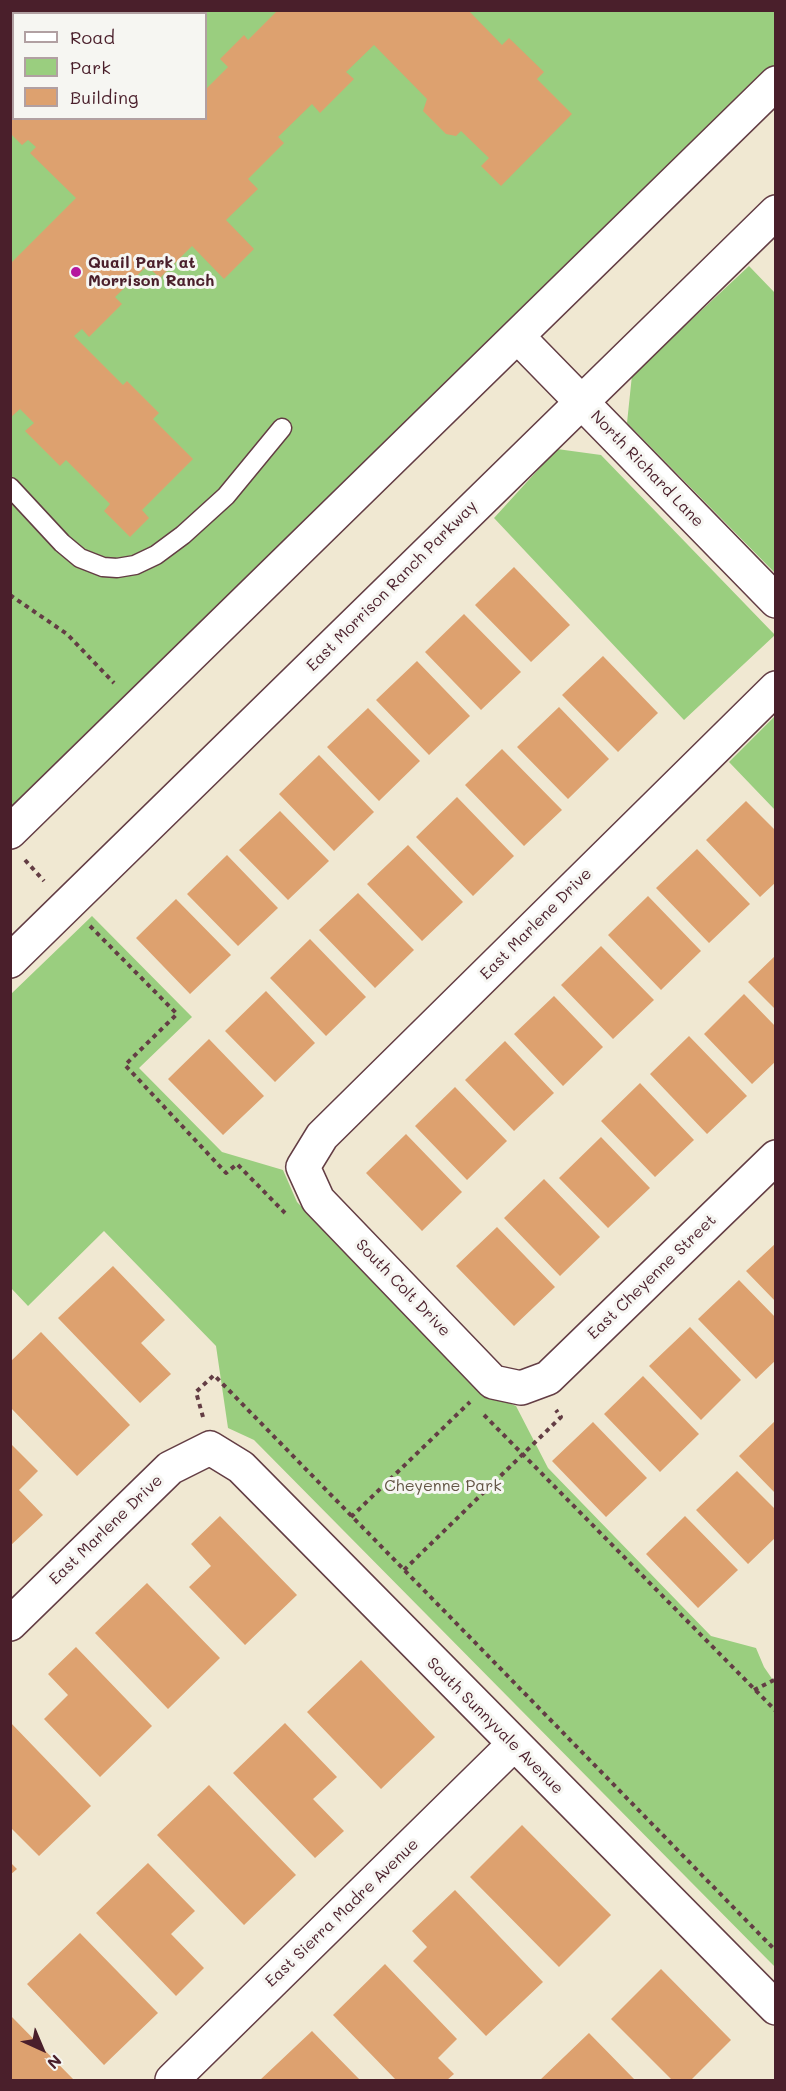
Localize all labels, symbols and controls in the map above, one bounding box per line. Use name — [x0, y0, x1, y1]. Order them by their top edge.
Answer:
legend — [12, 12, 207, 120]
text: Road — [70, 25, 115, 49]
text: Park — [70, 55, 111, 79]
text: Building — [70, 85, 138, 109]
place label: Quail Park at Morrison Ranch — [88, 253, 214, 291]
marker: Quail Park at Morrison Ranch — [69, 265, 83, 279]
street label: North Richard Lane — [586, 407, 708, 531]
street label: East Morrison Ranch Parkway — [303, 497, 481, 675]
street label: East Marlene Drive — [476, 864, 596, 984]
street label: East Cheyenne Street — [584, 1211, 720, 1343]
street label: South Colt Drive — [352, 1235, 454, 1341]
street label: East Marlene Drive — [45, 1471, 167, 1589]
park label: Cheyenne Park — [384, 1476, 502, 1496]
street label: South Sunnyvale Avenue — [423, 1654, 567, 1798]
street label: East Sierra Madre Avenue — [261, 1835, 423, 1991]
north arrow — [12, 2019, 72, 2079]
text: N — [43, 2051, 67, 2074]

